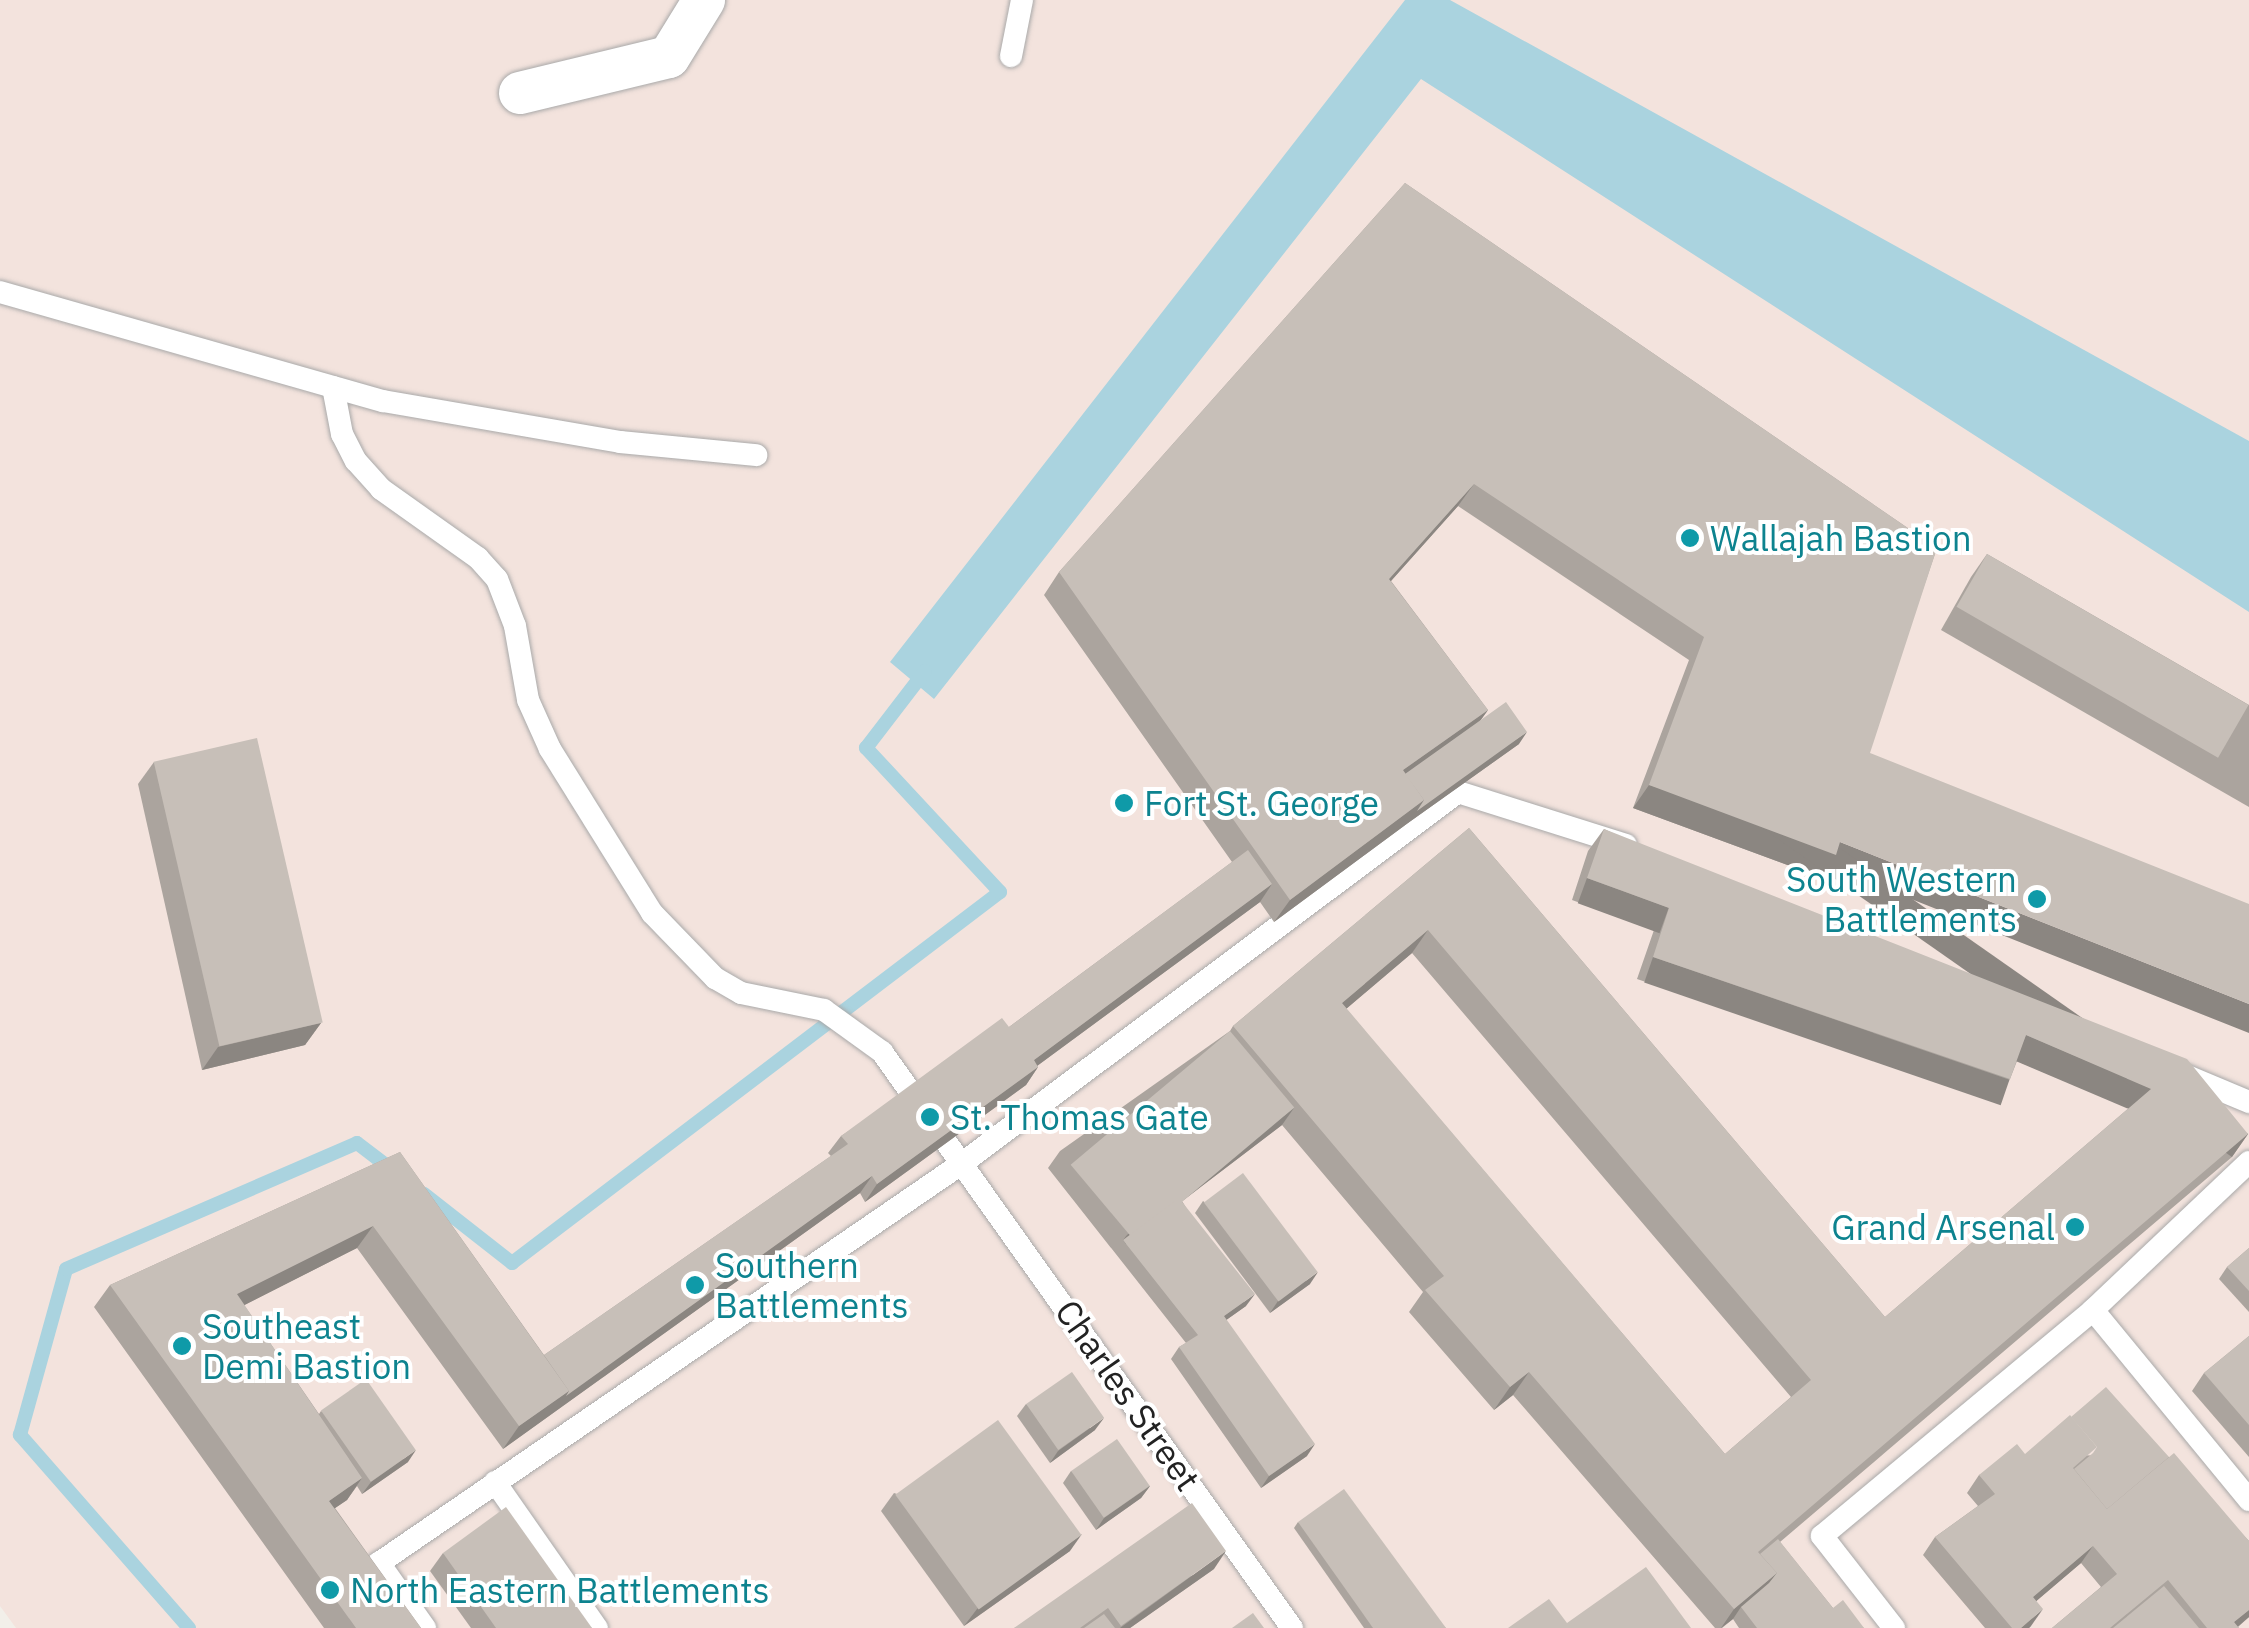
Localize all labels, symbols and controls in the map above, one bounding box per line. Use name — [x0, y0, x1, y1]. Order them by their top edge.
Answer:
place label: Wallajah Bastion — [1710, 517, 1972, 559]
marker: Wallajah Bastion — [1679, 527, 1701, 549]
place label: Fort St. George — [1144, 782, 1379, 824]
marker: Fort St. George — [1113, 792, 1135, 814]
place label: South Western Battlements — [1786, 858, 2017, 940]
marker: South Western Battlements — [2026, 888, 2048, 910]
place label: St. Thomas Gate — [950, 1096, 1209, 1138]
marker: St. Thomas Gate — [919, 1106, 941, 1128]
place label: Grand Arsenal — [1831, 1206, 2055, 1248]
marker: Grand Arsenal — [2064, 1216, 2086, 1238]
place label: Southern Battlements — [715, 1244, 909, 1326]
marker: Southern Battlements — [684, 1274, 706, 1296]
street label: Charles Street — [1047, 1292, 1209, 1498]
place label: Southeast Demi Bastion — [202, 1305, 411, 1387]
marker: Southeast Demi Bastion — [171, 1335, 193, 1357]
place label: North Eastern Battlements — [350, 1569, 770, 1611]
marker: North Eastern Battlements — [319, 1579, 341, 1601]

